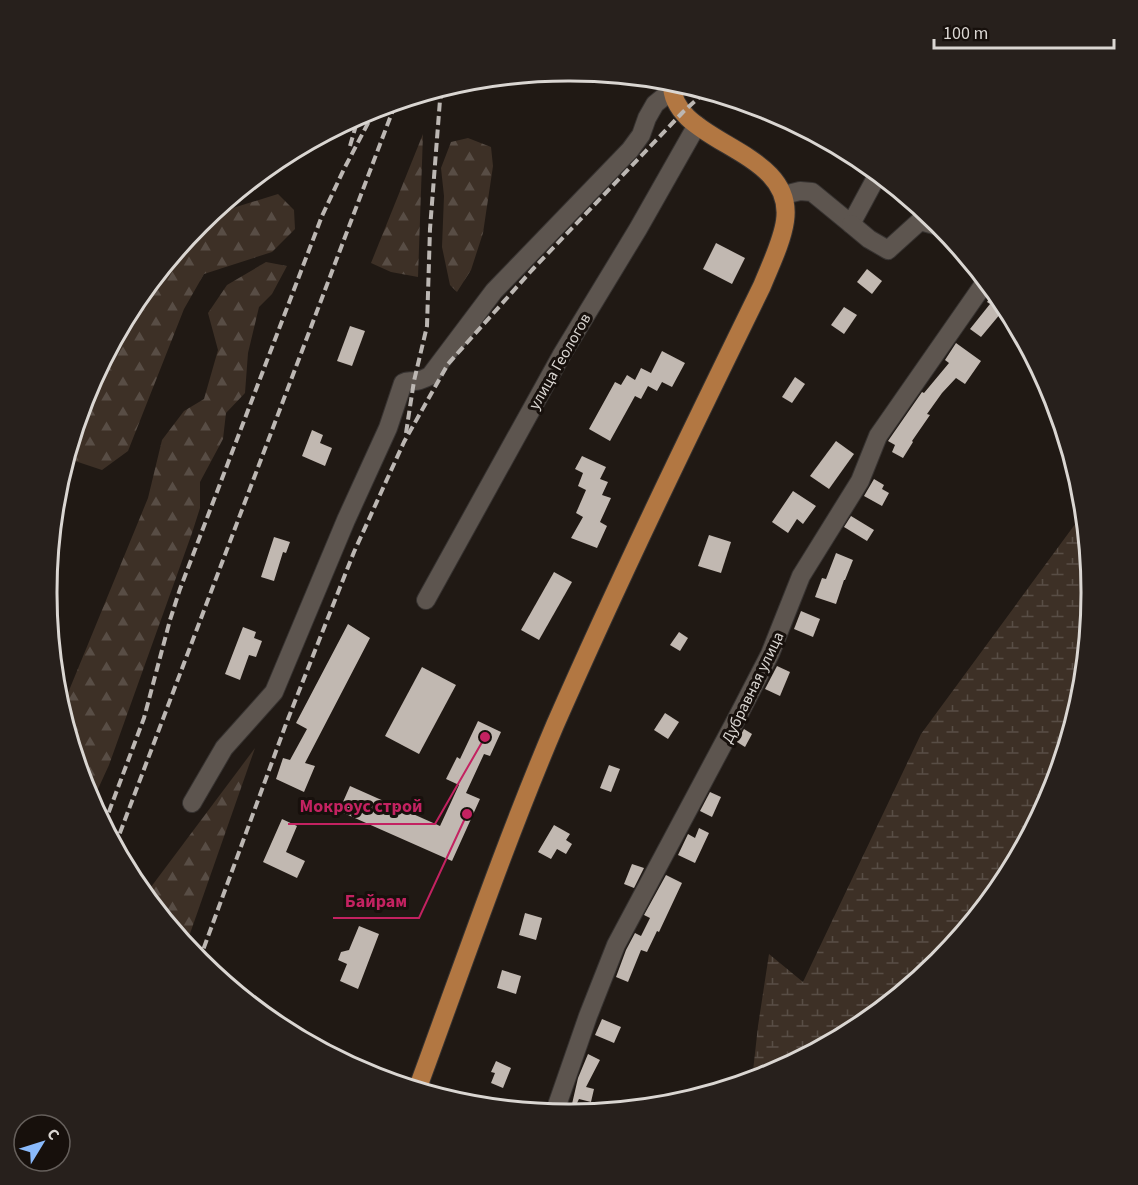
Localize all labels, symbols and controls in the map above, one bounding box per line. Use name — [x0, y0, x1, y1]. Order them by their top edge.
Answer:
scale bar — [934, 12, 1114, 50]
text: 100 m — [943, 21, 988, 46]
street label: улица Геологов — [523, 309, 596, 414]
street label: Дубравная улица — [716, 628, 789, 747]
callout: Мокроус строй — [288, 788, 435, 824]
text: Мокроус строй — [300, 794, 422, 819]
callout: Байрам — [333, 882, 419, 918]
text: Байрам — [345, 889, 407, 914]
north arrow — [12, 1113, 72, 1173]
text: С — [41, 1124, 65, 1145]

